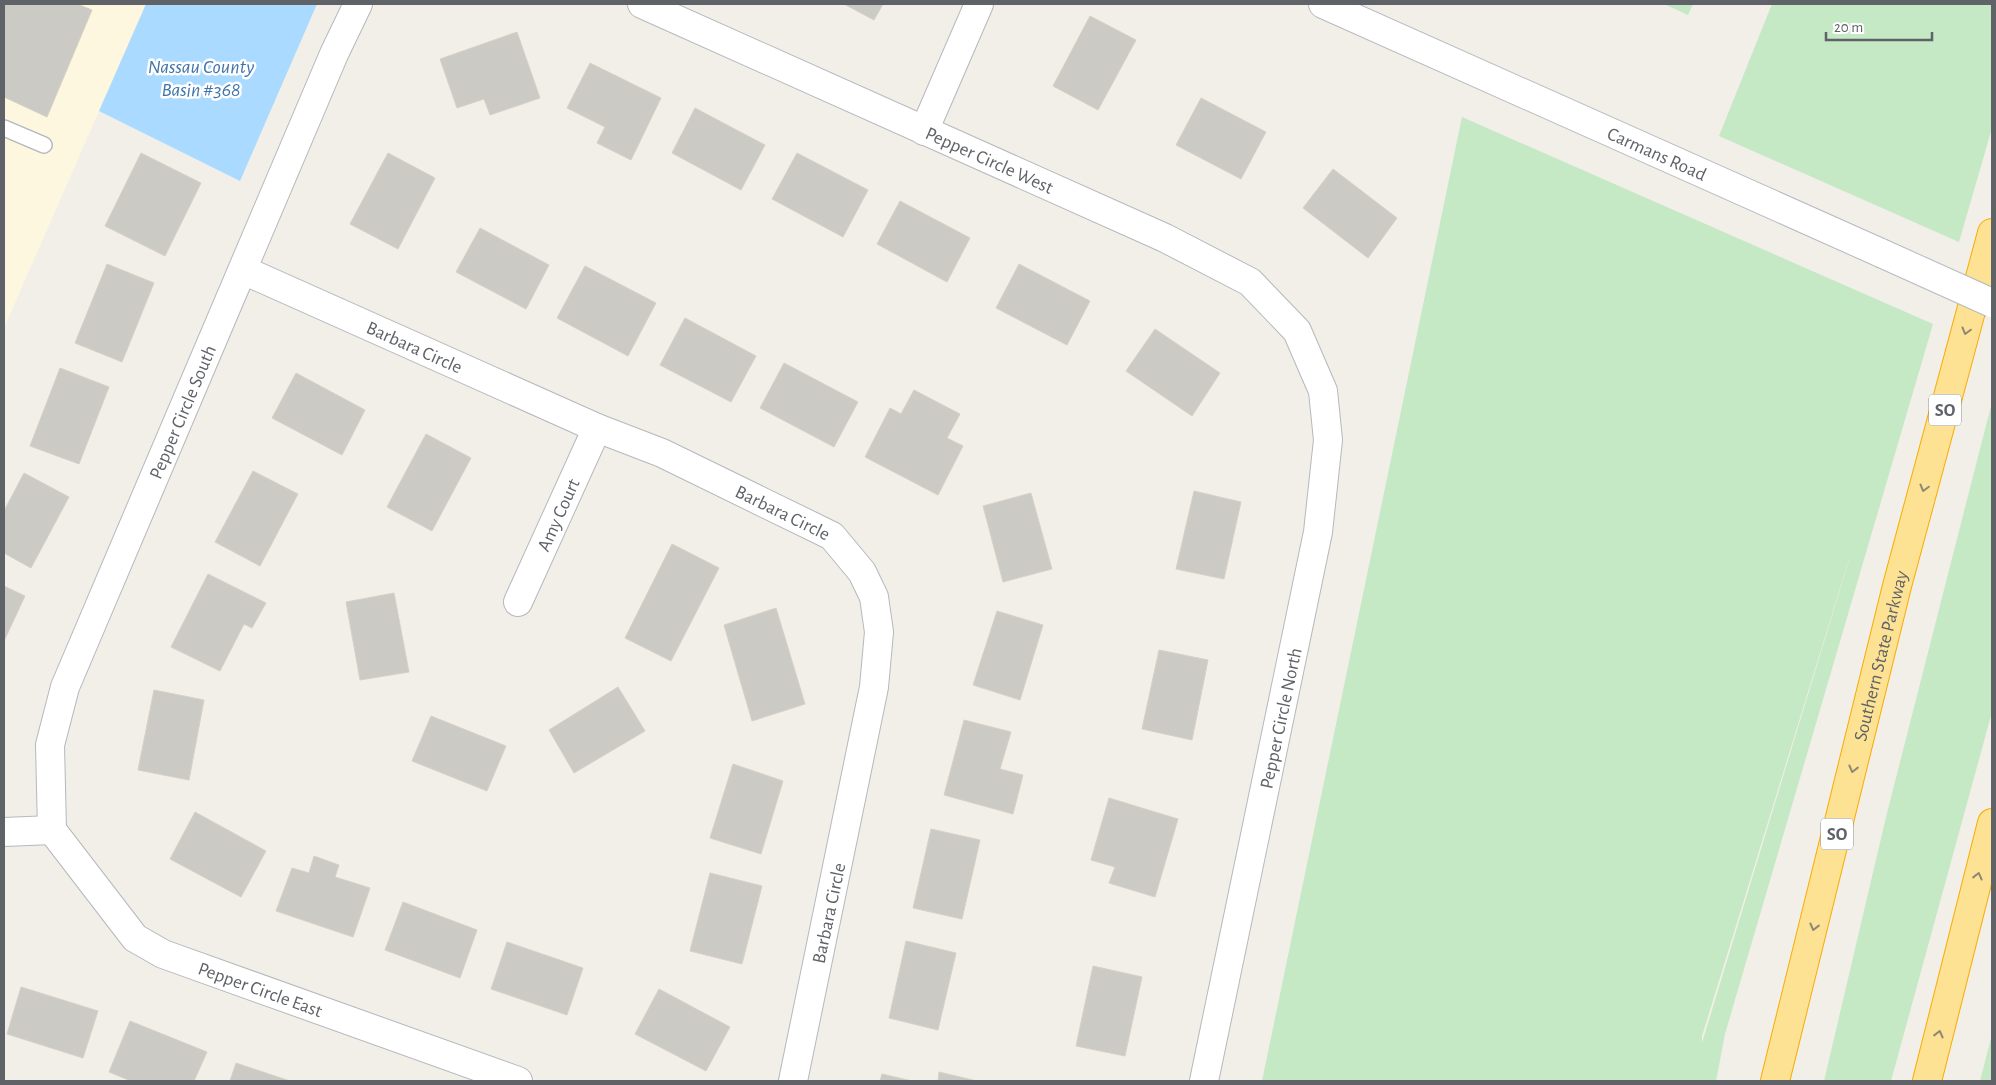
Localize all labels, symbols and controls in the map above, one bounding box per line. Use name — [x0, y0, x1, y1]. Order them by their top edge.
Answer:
scale bar — [1826, 10, 1932, 42]
text: 20 m — [1834, 20, 1863, 35]
water label: Nassau County Basin #368 — [148, 57, 255, 100]
street label: Pepper Circle West — [922, 124, 1056, 198]
street label: Carmans Road — [1604, 124, 1709, 185]
street label: Barbara Circle — [363, 318, 465, 378]
one-way arrow — [1961, 327, 1972, 336]
street label: Pepper Circle South — [147, 343, 220, 482]
road number: SO — [1929, 394, 1961, 426]
street label: Amy Court — [534, 476, 584, 554]
street label: Barbara Circle — [732, 482, 833, 544]
one-way arrow — [1919, 483, 1929, 492]
street label: Southern State Parkway — [1851, 569, 1912, 743]
street label: Pepper Circle North — [1257, 646, 1306, 790]
one-way arrow — [1848, 765, 1859, 774]
road number: SO — [1821, 819, 1853, 850]
street label: Barbara Circle — [810, 861, 849, 965]
one-way arrow — [1972, 872, 1983, 881]
one-way arrow — [1809, 923, 1820, 932]
street label: Pepper Circle East — [195, 959, 325, 1021]
one-way arrow — [1933, 1029, 1944, 1038]

